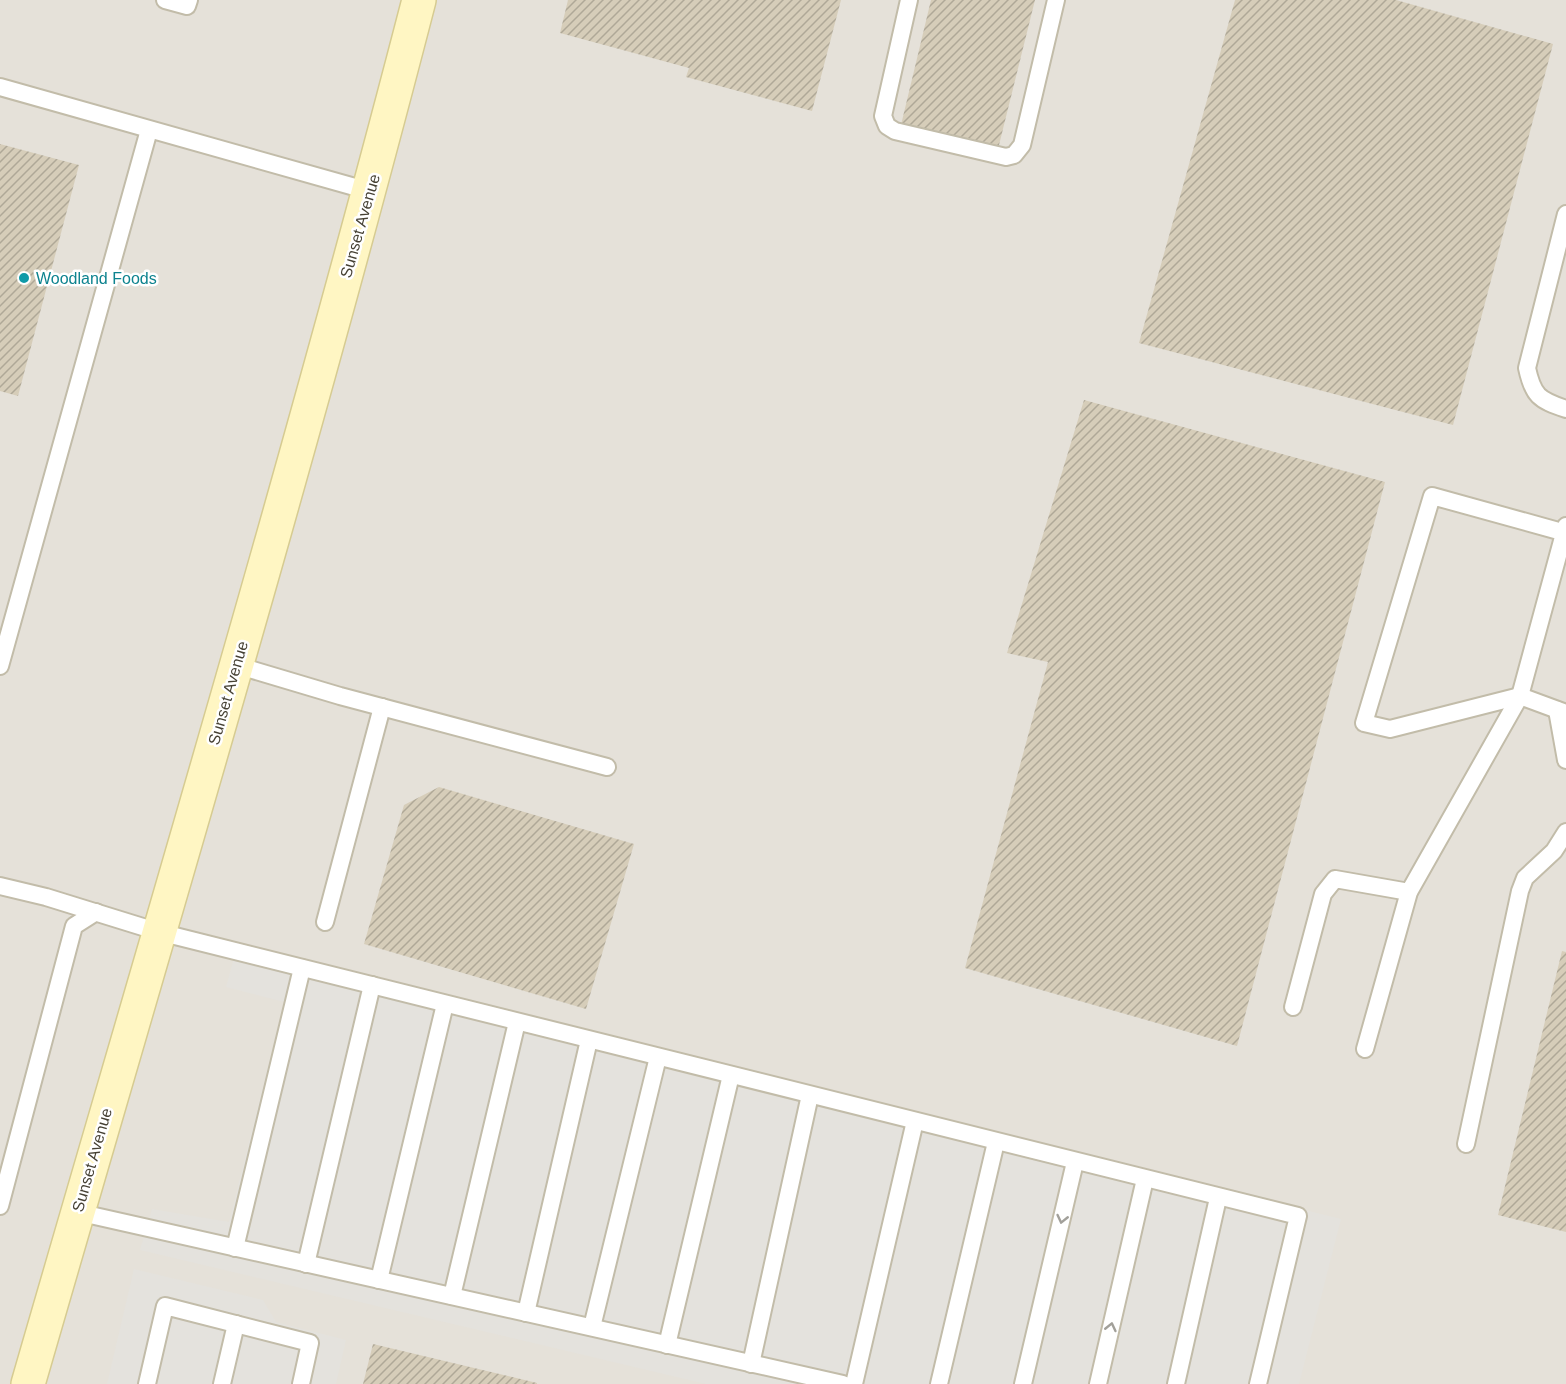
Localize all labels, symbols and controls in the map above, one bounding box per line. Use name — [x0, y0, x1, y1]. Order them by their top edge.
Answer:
street label: Sunset Avenue — [337, 172, 383, 280]
place label: Woodland Foods — [36, 270, 157, 287]
marker: Woodland Foods — [17, 271, 31, 285]
street label: Sunset Avenue — [205, 639, 251, 747]
street label: Sunset Avenue — [69, 1106, 115, 1214]
one-way arrow — [1056, 1213, 1069, 1223]
one-way arrow — [1104, 1322, 1117, 1332]

